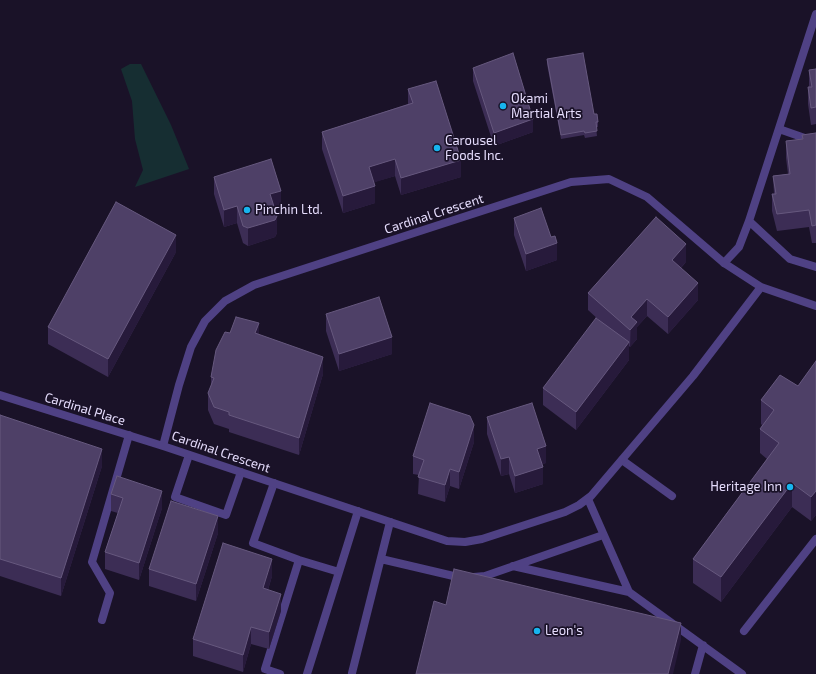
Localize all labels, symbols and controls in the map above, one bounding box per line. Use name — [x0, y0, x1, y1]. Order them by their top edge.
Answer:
place label: Okami Martial Arts — [511, 91, 582, 122]
marker: Okami Martial Arts — [498, 101, 508, 111]
place label: Carousel Foods Inc. — [445, 133, 504, 164]
marker: Carousel Foods Inc. — [432, 143, 442, 153]
street label: Cardinal Crescent — [382, 191, 486, 237]
place label: Pinchin Ltd. — [255, 202, 323, 218]
marker: Pinchin Ltd. — [242, 205, 252, 215]
street label: Cardinal Place — [43, 389, 127, 429]
street label: Cardinal Crescent — [170, 428, 272, 476]
place label: Heritage Inn — [710, 479, 782, 495]
marker: Heritage Inn — [785, 482, 795, 492]
place label: Leon's — [545, 623, 583, 639]
marker: Leon's — [532, 626, 542, 636]

